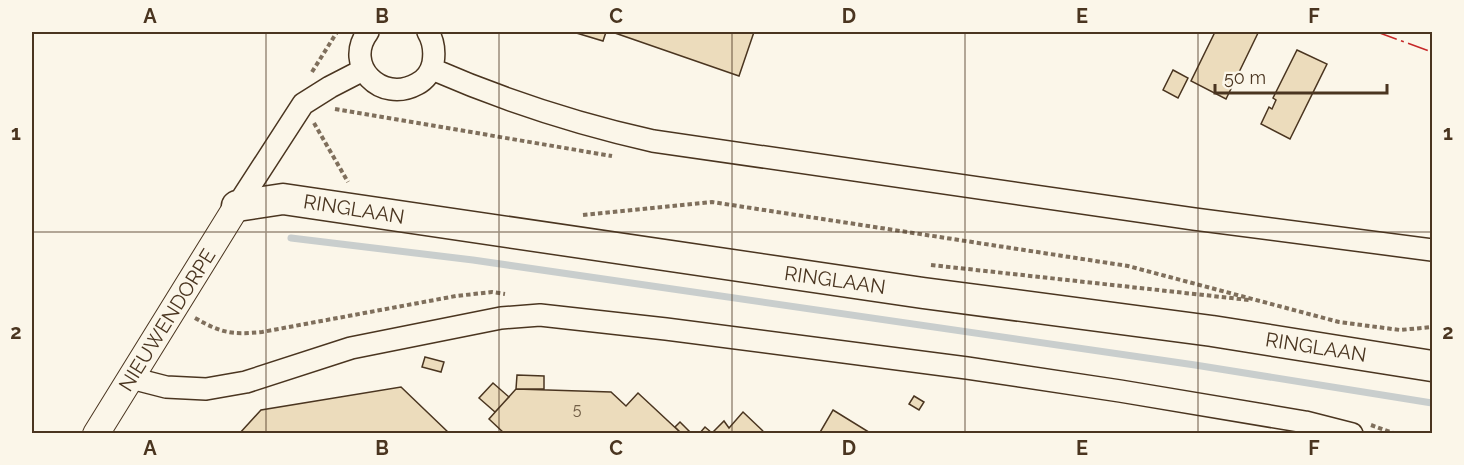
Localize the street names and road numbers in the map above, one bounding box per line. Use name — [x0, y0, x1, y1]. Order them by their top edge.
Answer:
street label: RINGLAAN — [302, 189, 406, 229]
street label: NIEUWENDORPE — [114, 244, 220, 396]
street label: RINGLAAN — [783, 261, 887, 299]
street label: RINGLAAN — [1264, 327, 1368, 367]

